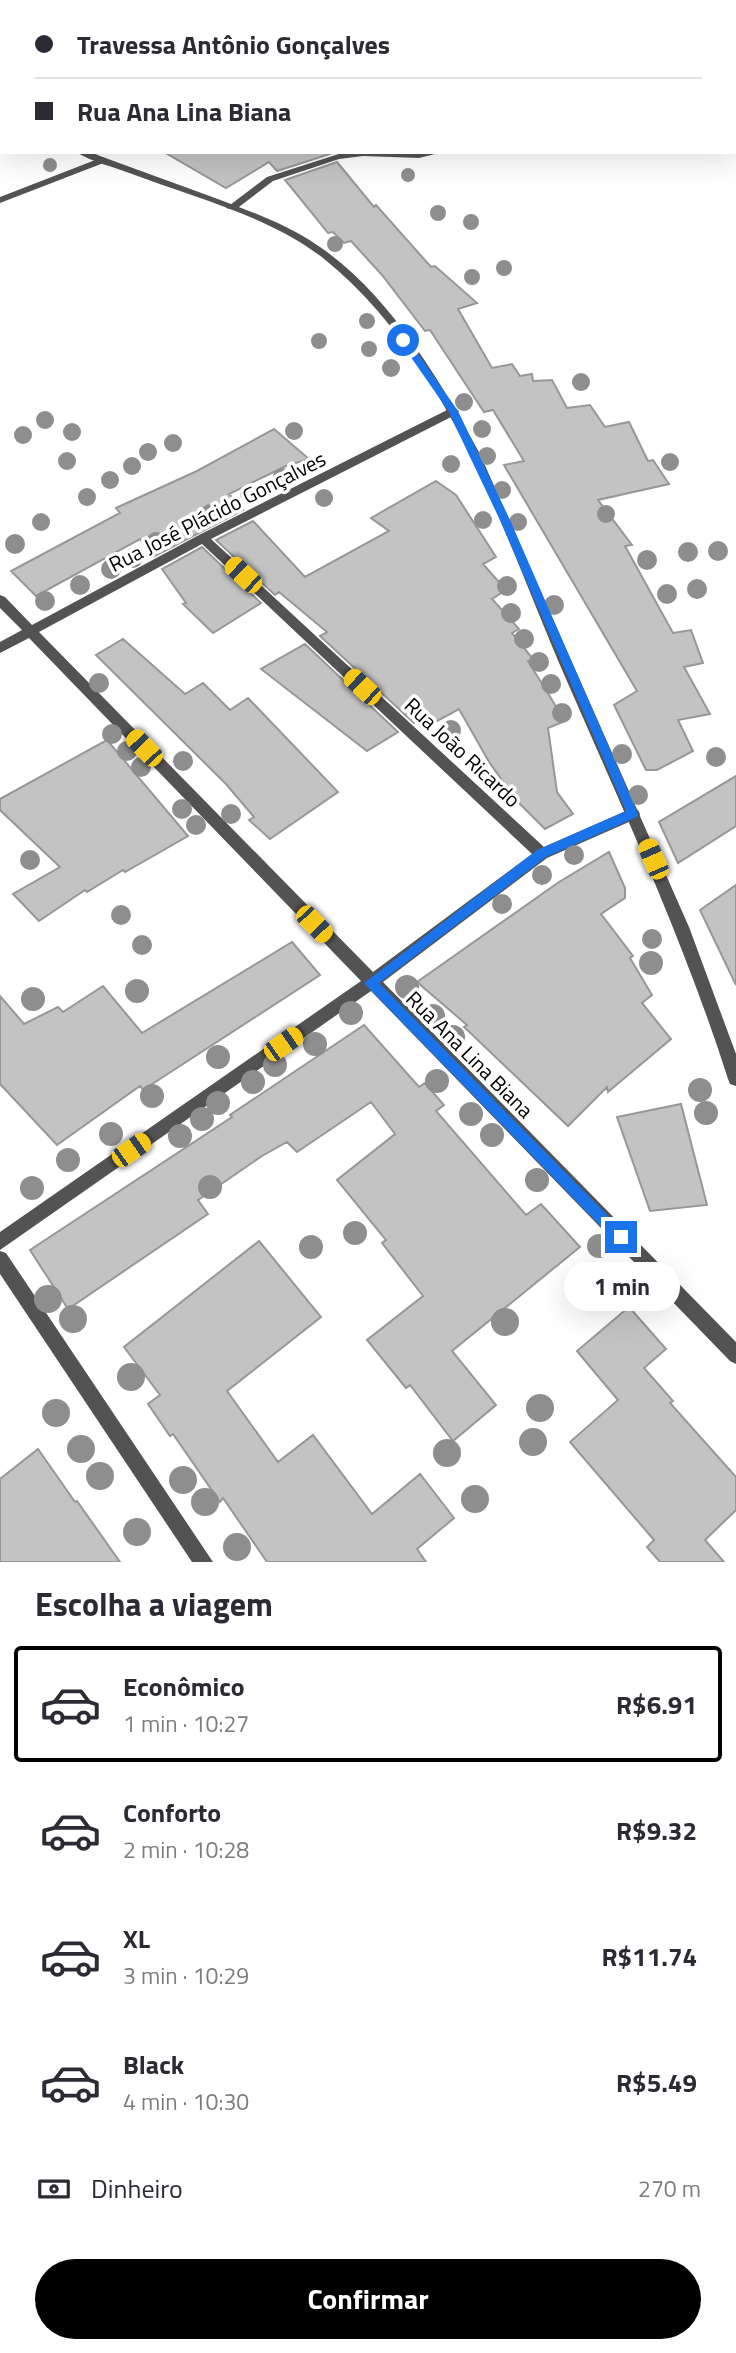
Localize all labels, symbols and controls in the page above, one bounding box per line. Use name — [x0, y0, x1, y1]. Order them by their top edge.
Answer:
text: Travessa Antônio Gonçalves — [77, 25, 390, 64]
text: Rua Ana Lina Biana — [77, 92, 291, 131]
route start — [387, 324, 419, 356]
street label: Rua José Plácido Gonçalves — [103, 442, 331, 580]
car — [221, 553, 266, 597]
car — [340, 665, 385, 709]
street label: Rua João Ricardo — [398, 690, 528, 814]
car — [122, 726, 167, 770]
car — [635, 836, 672, 882]
car — [292, 902, 337, 946]
street label: Rua Ana Lina Biana — [399, 983, 541, 1125]
car — [260, 1023, 307, 1065]
car — [108, 1129, 155, 1171]
route end — [605, 1221, 637, 1253]
callout: 1 min — [563, 1262, 679, 1310]
text: 1 min — [594, 1269, 650, 1304]
text: Escolha a viagem — [35, 1580, 273, 1628]
text: Econômico — [123, 1667, 245, 1706]
icon: car — [39, 1673, 102, 1736]
text: R$6.91 — [616, 1685, 697, 1724]
text: 1 min · 10:27 — [123, 1706, 249, 1741]
text: Conforto — [123, 1793, 221, 1832]
icon: car — [39, 1799, 102, 1862]
text: R$9.32 — [616, 1811, 697, 1850]
text: 2 min · 10:28 — [123, 1832, 249, 1867]
text: XL — [123, 1919, 150, 1958]
icon: car — [39, 1925, 102, 1988]
text: R$11.74 — [601, 1937, 697, 1976]
text: 3 min · 10:29 — [123, 1958, 249, 1993]
text: Black — [123, 2045, 184, 2084]
icon: car — [39, 2051, 102, 2114]
text: R$5.49 — [616, 2063, 697, 2102]
text: 4 min · 10:30 — [123, 2084, 249, 2119]
text: Dinheiro — [91, 2169, 183, 2208]
icon: cash — [35, 2170, 73, 2208]
text: 270 m — [638, 2171, 701, 2206]
button: Confirmar — [35, 2259, 701, 2339]

